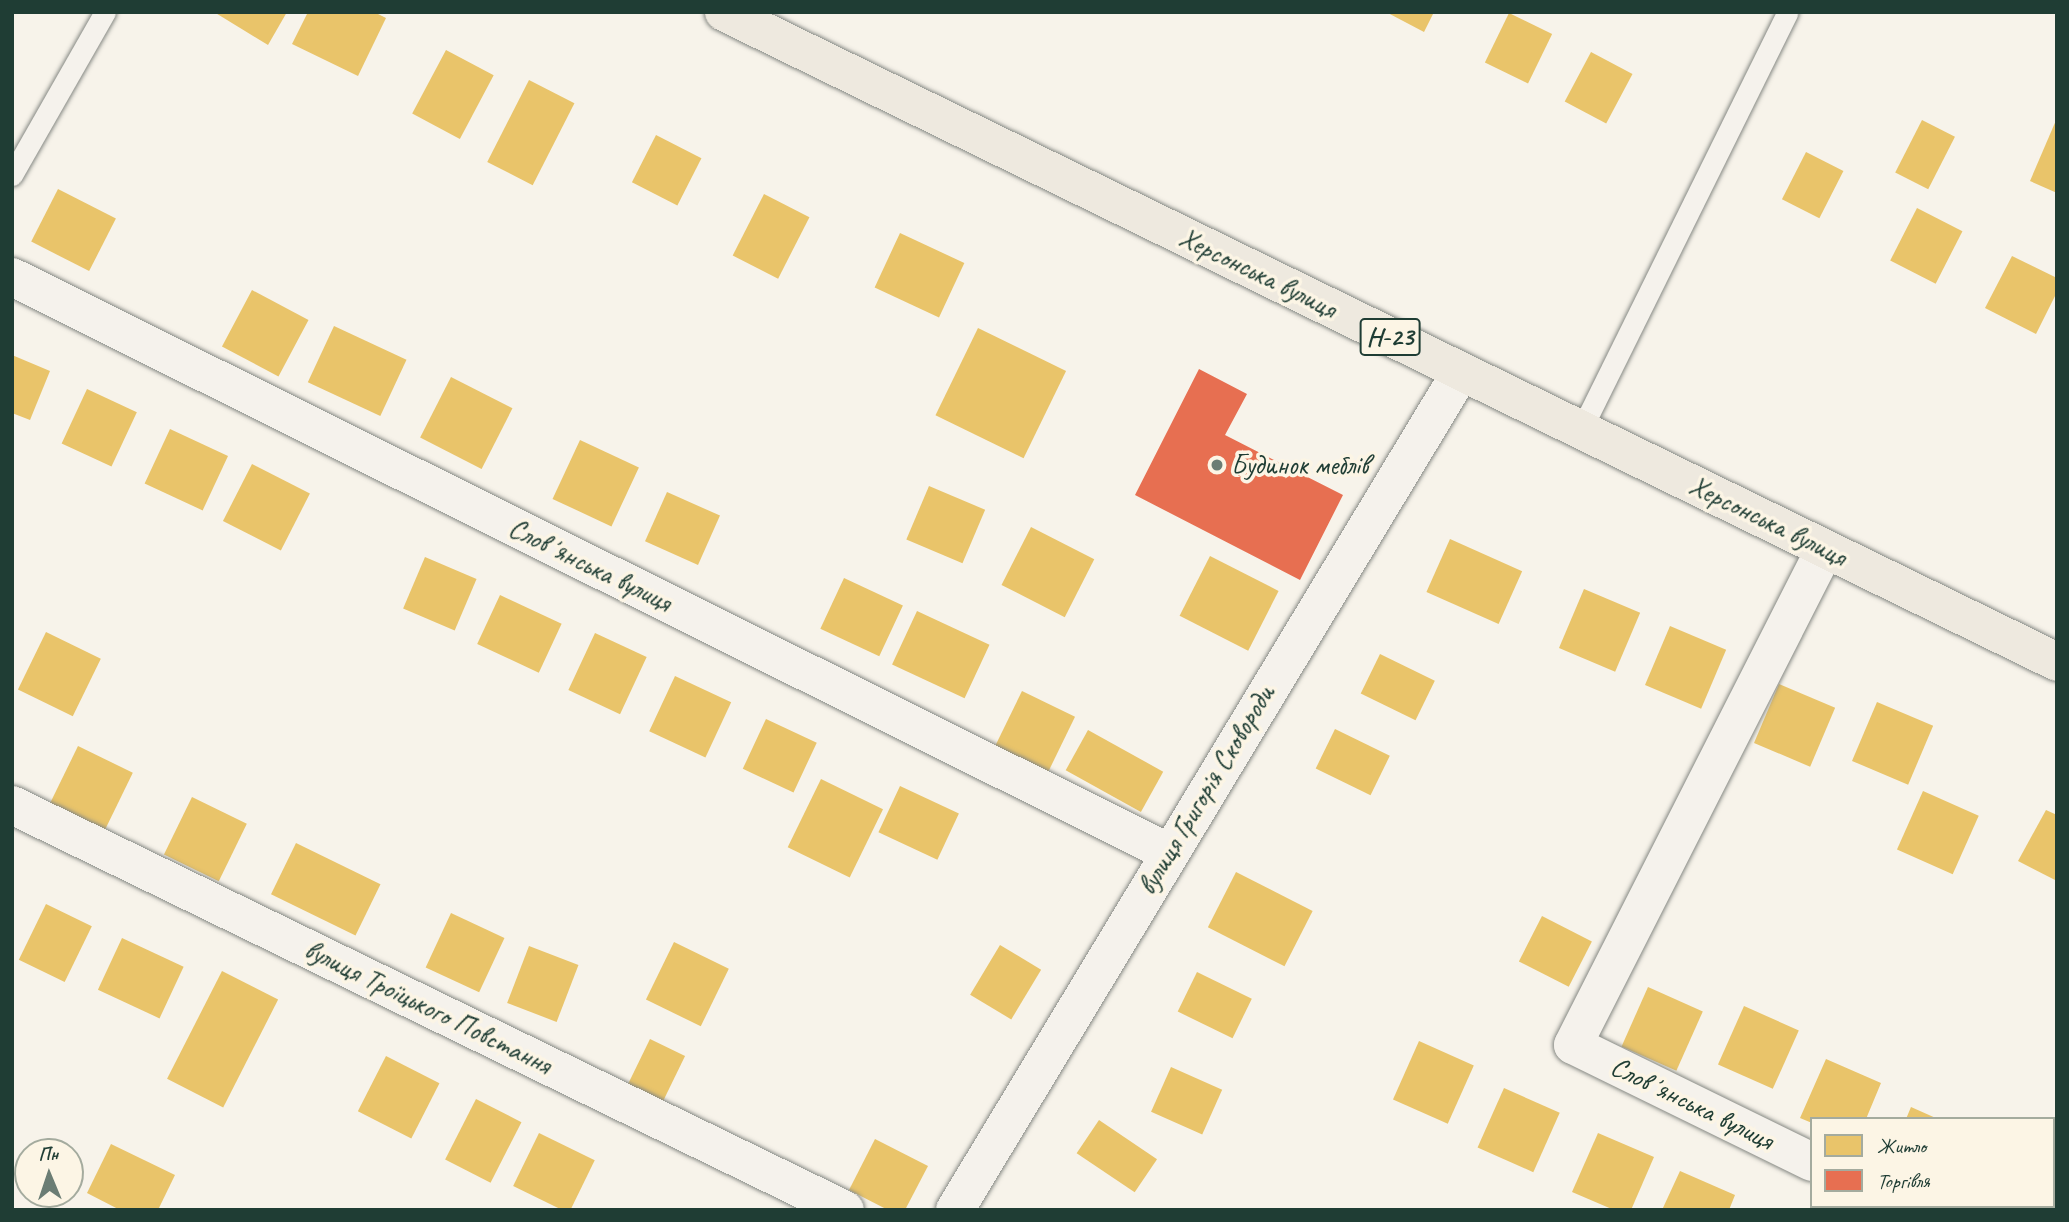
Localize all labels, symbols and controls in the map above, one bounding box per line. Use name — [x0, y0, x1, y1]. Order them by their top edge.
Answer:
street label: Херсонська вулиця — [1174, 221, 1342, 325]
road number: Н-23 — [1358, 314, 1422, 360]
place label: Будинок меблів — [1231, 448, 1368, 482]
marker: Будинок меблів — [1209, 457, 1225, 473]
street label: Херсонська вулиця — [1684, 469, 1852, 573]
street label: Словʼянська вулиця — [502, 511, 678, 619]
street label: вулиця Григорія Сковороди — [1131, 680, 1281, 900]
street label: вулиця Троїцького Повстання — [299, 933, 557, 1081]
street label: Словʼянська вулиця — [1604, 1049, 1780, 1157]
legend — [1810, 1117, 2055, 1208]
text: Житло — [1877, 1133, 1926, 1159]
north arrow — [14, 1138, 84, 1208]
text: Пн — [38, 1142, 59, 1166]
text: Торгівля — [1877, 1168, 1930, 1194]

